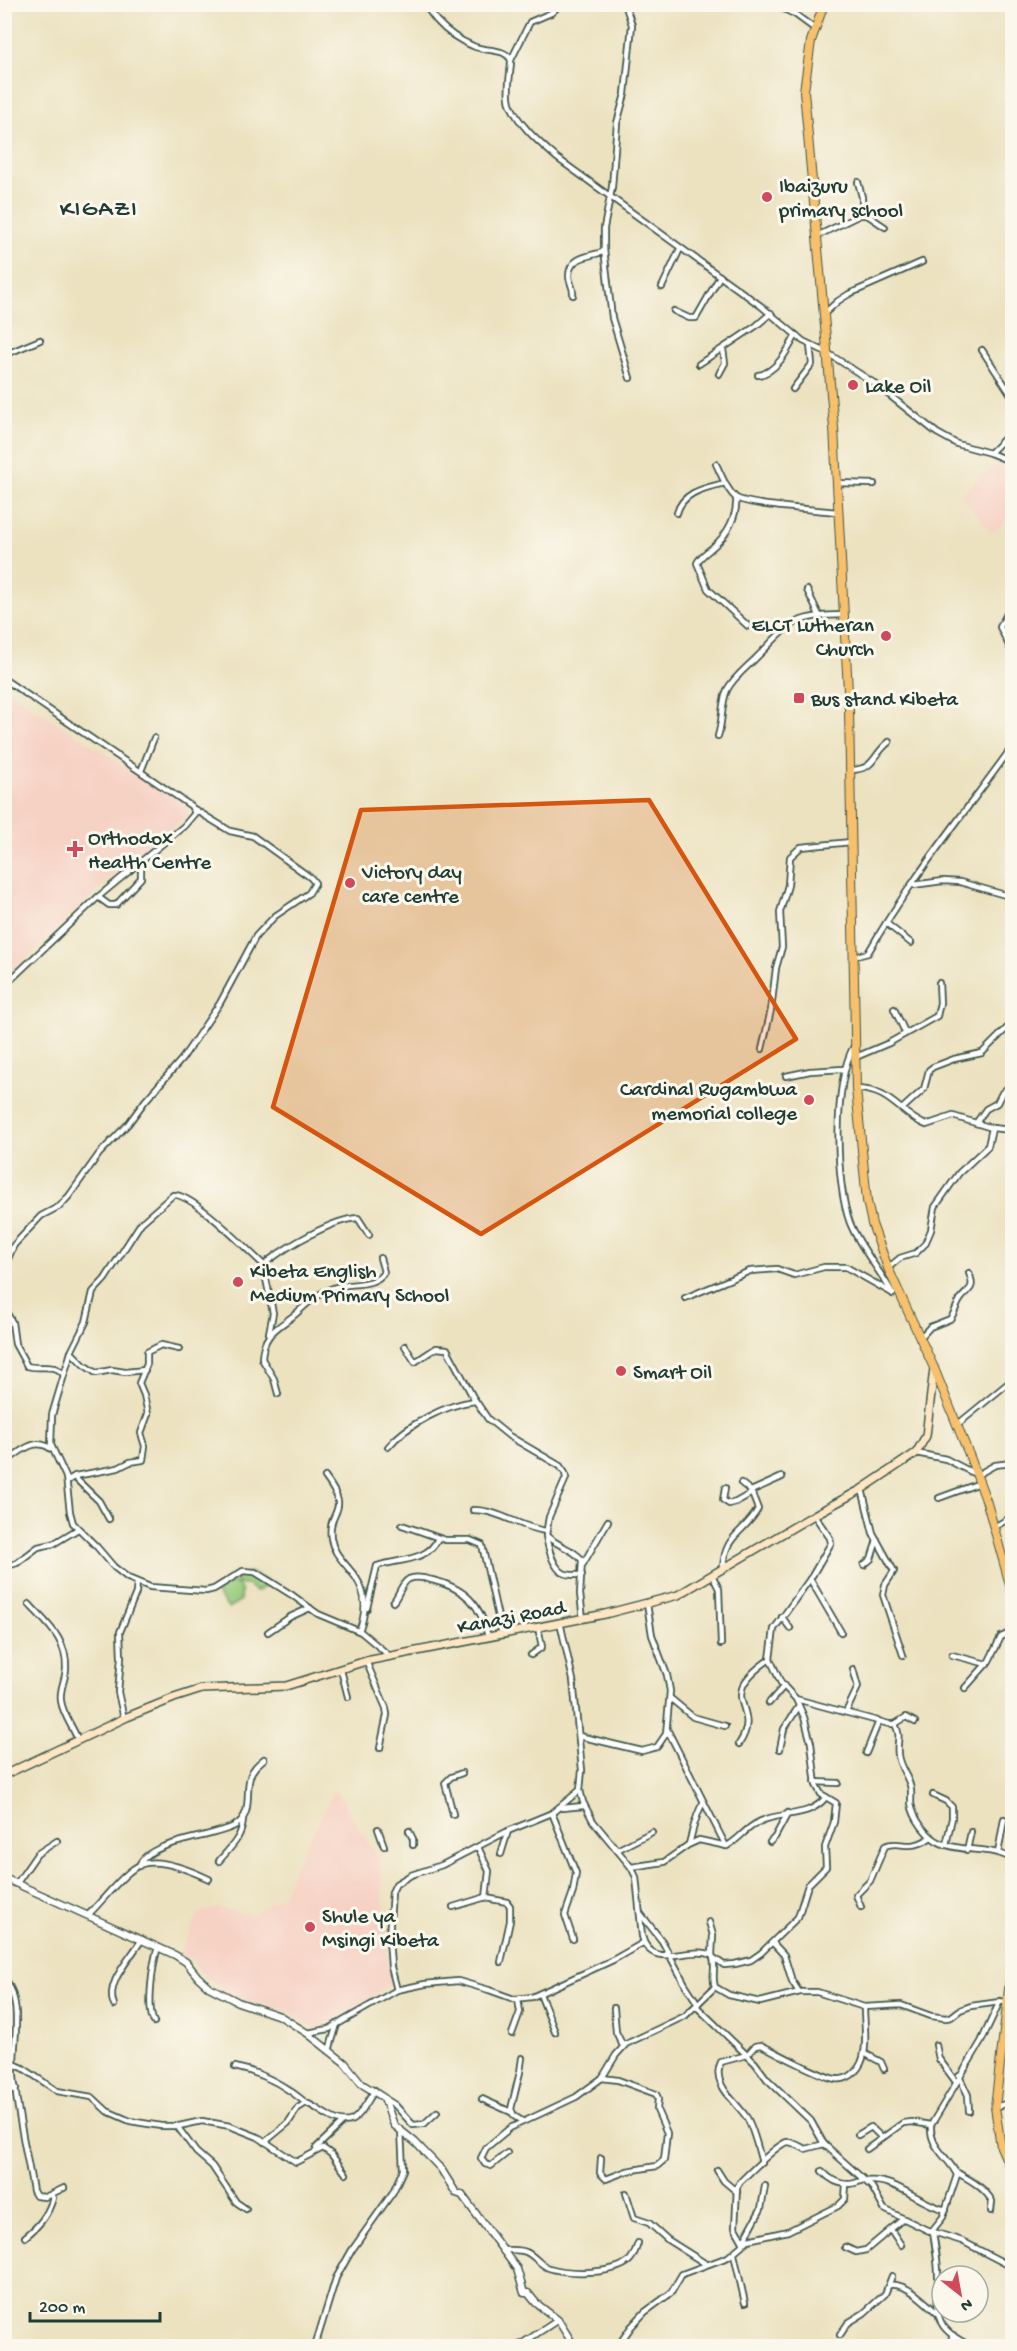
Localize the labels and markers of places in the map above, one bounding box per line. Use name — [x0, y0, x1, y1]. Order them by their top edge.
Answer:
place label: Ibaizuru primary school — [778, 176, 903, 225]
marker: Ibaizuru primary school — [760, 190, 774, 204]
place label: Lake Oil — [865, 376, 931, 401]
marker: Lake Oil — [846, 378, 860, 392]
place label: ELCT Lutheran Church — [751, 615, 874, 664]
marker: ELCT Lutheran Church — [879, 629, 893, 643]
place label: Bus stand Kibeta — [810, 689, 959, 714]
marker: Bus stand Kibeta — [792, 691, 806, 705]
place label: Orthodox Health Centre — [88, 828, 212, 877]
marker: Orthodox Health Centre — [66, 840, 84, 858]
place label: Victory day care centre — [361, 862, 462, 911]
marker: Victory day care centre — [343, 876, 357, 890]
place label: Cardinal Rugambwa memorial college — [620, 1079, 798, 1128]
marker: Cardinal Rugambwa memorial college — [802, 1093, 816, 1107]
place label: Kibeta English Medium Primary School — [250, 1261, 449, 1310]
marker: Kibeta English Medium Primary School — [231, 1275, 245, 1289]
place label: Smart Oil — [633, 1362, 712, 1387]
marker: Smart Oil — [614, 1364, 628, 1378]
place label: Shule ya Msingi Kibeta — [322, 1906, 440, 1955]
marker: Shule ya Msingi Kibeta — [303, 1920, 317, 1934]

